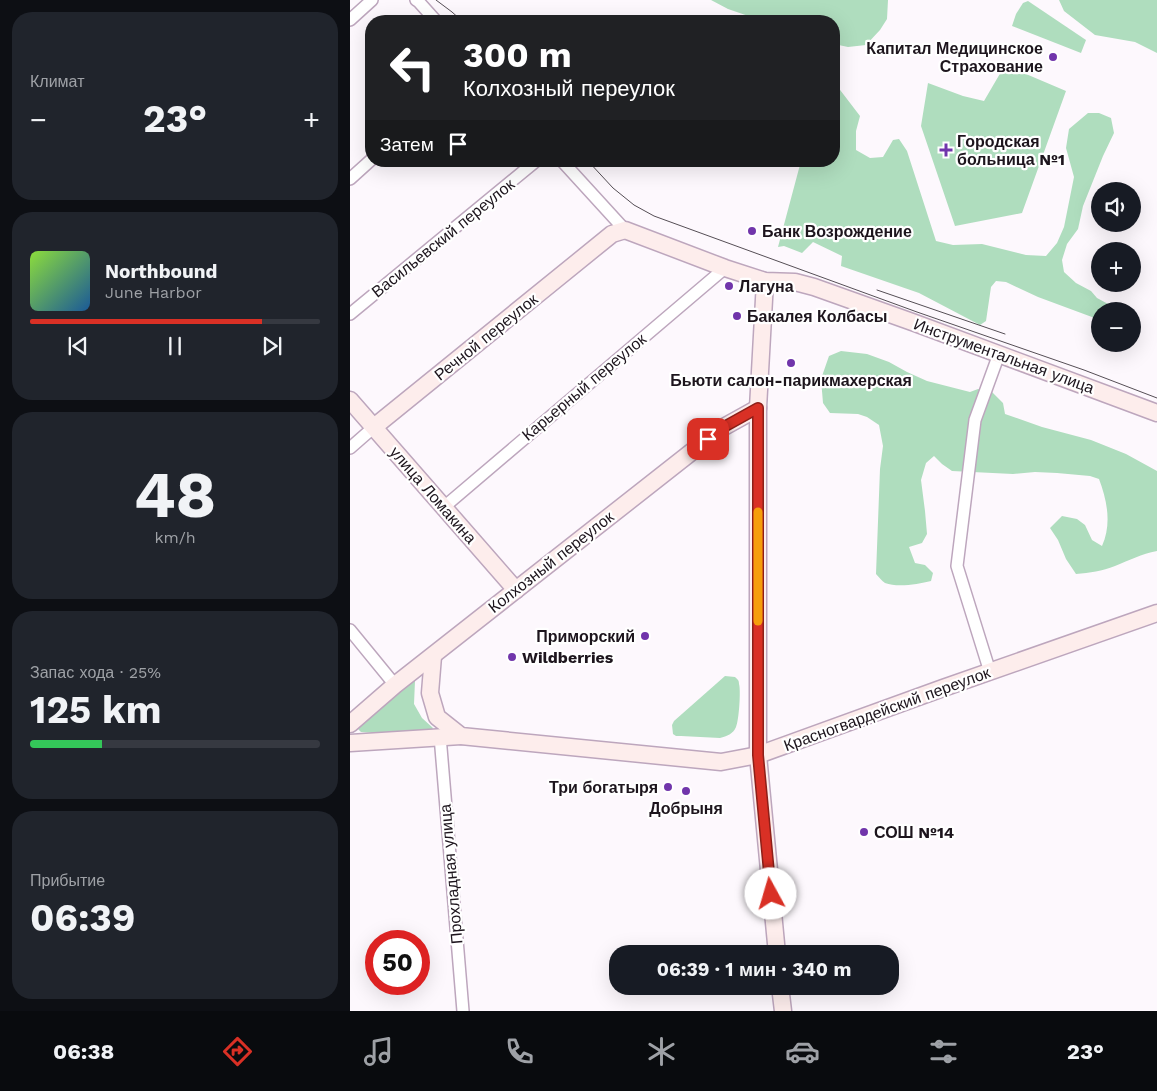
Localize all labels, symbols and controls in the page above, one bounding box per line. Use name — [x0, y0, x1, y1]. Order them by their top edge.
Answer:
text: 300 m — [463, 34, 572, 76]
icon: left — [380, 35, 445, 100]
place label: Капитал Медицинское Страхование — [866, 39, 1043, 76]
marker: Капитал Медицинское Страхование — [1047, 51, 1059, 63]
text: Климат — [30, 72, 84, 91]
text: Колхозный переулок — [463, 76, 675, 101]
text: 23° — [143, 97, 207, 141]
text: − — [30, 103, 47, 136]
text: + — [303, 103, 320, 136]
icon: arrive — [444, 130, 472, 158]
place label: Городская больница №1 — [957, 132, 1065, 169]
text: Затем — [380, 133, 434, 156]
marker: Городская больница №1 — [939, 143, 953, 157]
street label: Васильевский переулок — [368, 174, 519, 301]
map controls — [1091, 182, 1141, 352]
button: sound — [1091, 182, 1141, 232]
place label: Банк Возрождение — [762, 222, 912, 241]
marker: Банк Возрождение — [746, 225, 758, 237]
button: + — [1091, 242, 1141, 292]
text: Northbound — [105, 260, 217, 283]
place label: Лагуна — [739, 277, 794, 296]
marker: Лагуна — [723, 280, 735, 292]
text: June Harbor — [105, 283, 202, 302]
street label: Речной переулок — [431, 289, 542, 384]
button: − — [1091, 302, 1141, 352]
place label: Бакалея Колбасы — [747, 307, 888, 326]
marker: Бакалея Колбасы — [731, 310, 743, 322]
street label: Инструментальная улица — [911, 314, 1097, 398]
street label: Карьерный переулок — [518, 329, 651, 444]
icon: previous — [64, 332, 92, 360]
icon: pause — [161, 332, 189, 360]
icon: next — [258, 332, 286, 360]
marker: Бьюти салон-парикмахерская — [785, 357, 797, 369]
place label: Бьюти салон-парикмахерская — [670, 371, 912, 390]
pin — [687, 418, 729, 460]
icon: arrive — [694, 425, 722, 453]
street label: улица Ломакина — [386, 443, 480, 547]
text: 48 — [134, 457, 216, 533]
street label: Колхозный переулок — [484, 506, 618, 617]
text: km/h — [154, 528, 196, 547]
place label: Приморский — [536, 627, 635, 646]
marker: Приморский — [639, 630, 651, 642]
place label: Wildberries — [522, 648, 614, 667]
marker: Wildberries — [506, 651, 518, 663]
street label: Красногвардейский переулок — [781, 662, 994, 755]
text: Запас хода · 25% — [30, 663, 161, 682]
text: 125 km — [30, 688, 161, 732]
place label: Три богатыря — [549, 778, 658, 797]
marker: Три богатыря — [662, 781, 674, 793]
marker: Добрыня — [680, 785, 692, 797]
place label: Добрыня — [649, 799, 723, 818]
street label: Прохладная улица — [435, 803, 467, 945]
place label: СОШ №14 — [874, 823, 954, 842]
marker: СОШ №14 — [858, 826, 870, 838]
position arrow — [744, 867, 796, 919]
text: Прибытие — [30, 871, 105, 890]
text: 06:39 — [30, 896, 135, 940]
speed limit sign: 50 — [365, 930, 430, 995]
text: 06:39 · 1 мин · 340 m — [657, 958, 851, 981]
icon: directions — [220, 1034, 255, 1069]
icon: music — [361, 1034, 396, 1069]
icon: phone — [502, 1034, 537, 1069]
icon: climate — [644, 1034, 679, 1069]
icon: car — [785, 1034, 820, 1069]
icon: filters — [926, 1034, 961, 1069]
text: 06:38 — [53, 1039, 114, 1064]
text: 23° — [1067, 1039, 1104, 1064]

